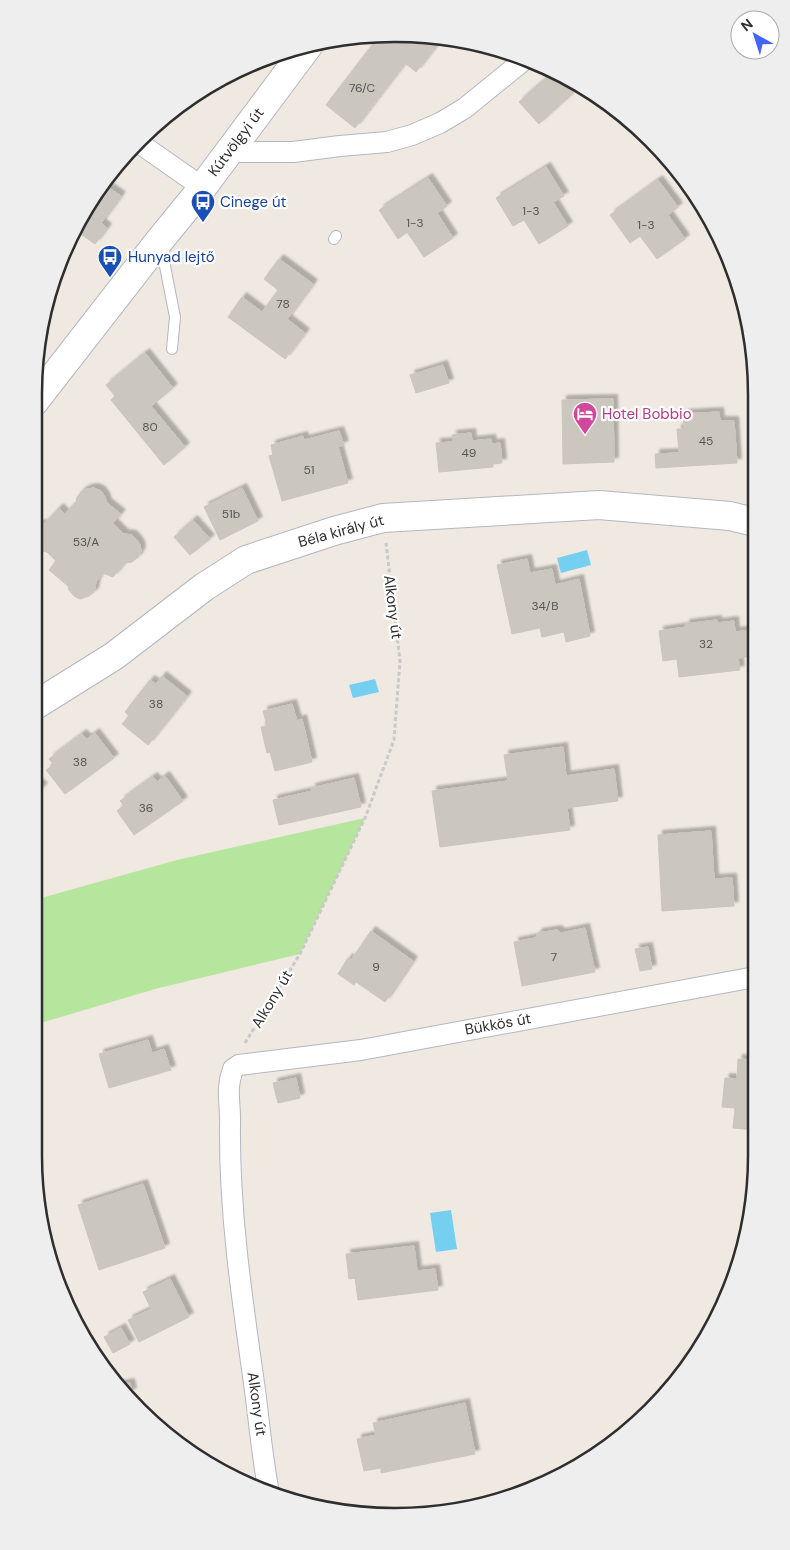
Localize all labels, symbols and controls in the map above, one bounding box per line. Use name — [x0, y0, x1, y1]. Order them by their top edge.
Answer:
north arrow — [730, 10, 780, 60]
text: N — [737, 15, 756, 35]
house number: 76/C — [349, 80, 375, 96]
street label: Kútvölgyi út — [203, 103, 269, 181]
bus stop icon: Cinege út — [190, 189, 216, 223]
place label: Cinege út — [220, 192, 287, 212]
house number: 1-3 — [522, 203, 540, 219]
house number: 1-3 — [406, 215, 424, 231]
house number: 1-3 — [637, 217, 655, 233]
bus stop icon: Hunyad lejtő — [97, 244, 123, 278]
place label: Hunyad lejtő — [128, 247, 215, 267]
house number: 78 — [276, 296, 290, 312]
hotel icon: Hotel Bobbio — [572, 401, 598, 435]
place label: Hotel Bobbio — [602, 404, 692, 424]
house number: 80 — [142, 419, 158, 435]
house number: 45 — [699, 433, 713, 449]
house number: 49 — [462, 445, 476, 461]
house number: 51 — [303, 462, 315, 478]
house number: 51b — [222, 506, 240, 522]
street label: Béla király út — [296, 510, 386, 552]
house number: 53/A — [73, 534, 99, 550]
street label: Alkony út — [379, 574, 407, 640]
house number: 34/B — [531, 598, 559, 614]
house number: 32 — [699, 636, 713, 652]
house number: 38 — [149, 696, 163, 712]
house number: 38 — [73, 754, 87, 770]
house number: 36 — [139, 800, 153, 816]
house number: 7 — [551, 949, 557, 965]
house number: 9 — [372, 959, 380, 975]
street label: Alkony út — [247, 966, 297, 1032]
street label: Bükkös út — [463, 1008, 533, 1040]
street label: Alkony út — [243, 1371, 271, 1437]

